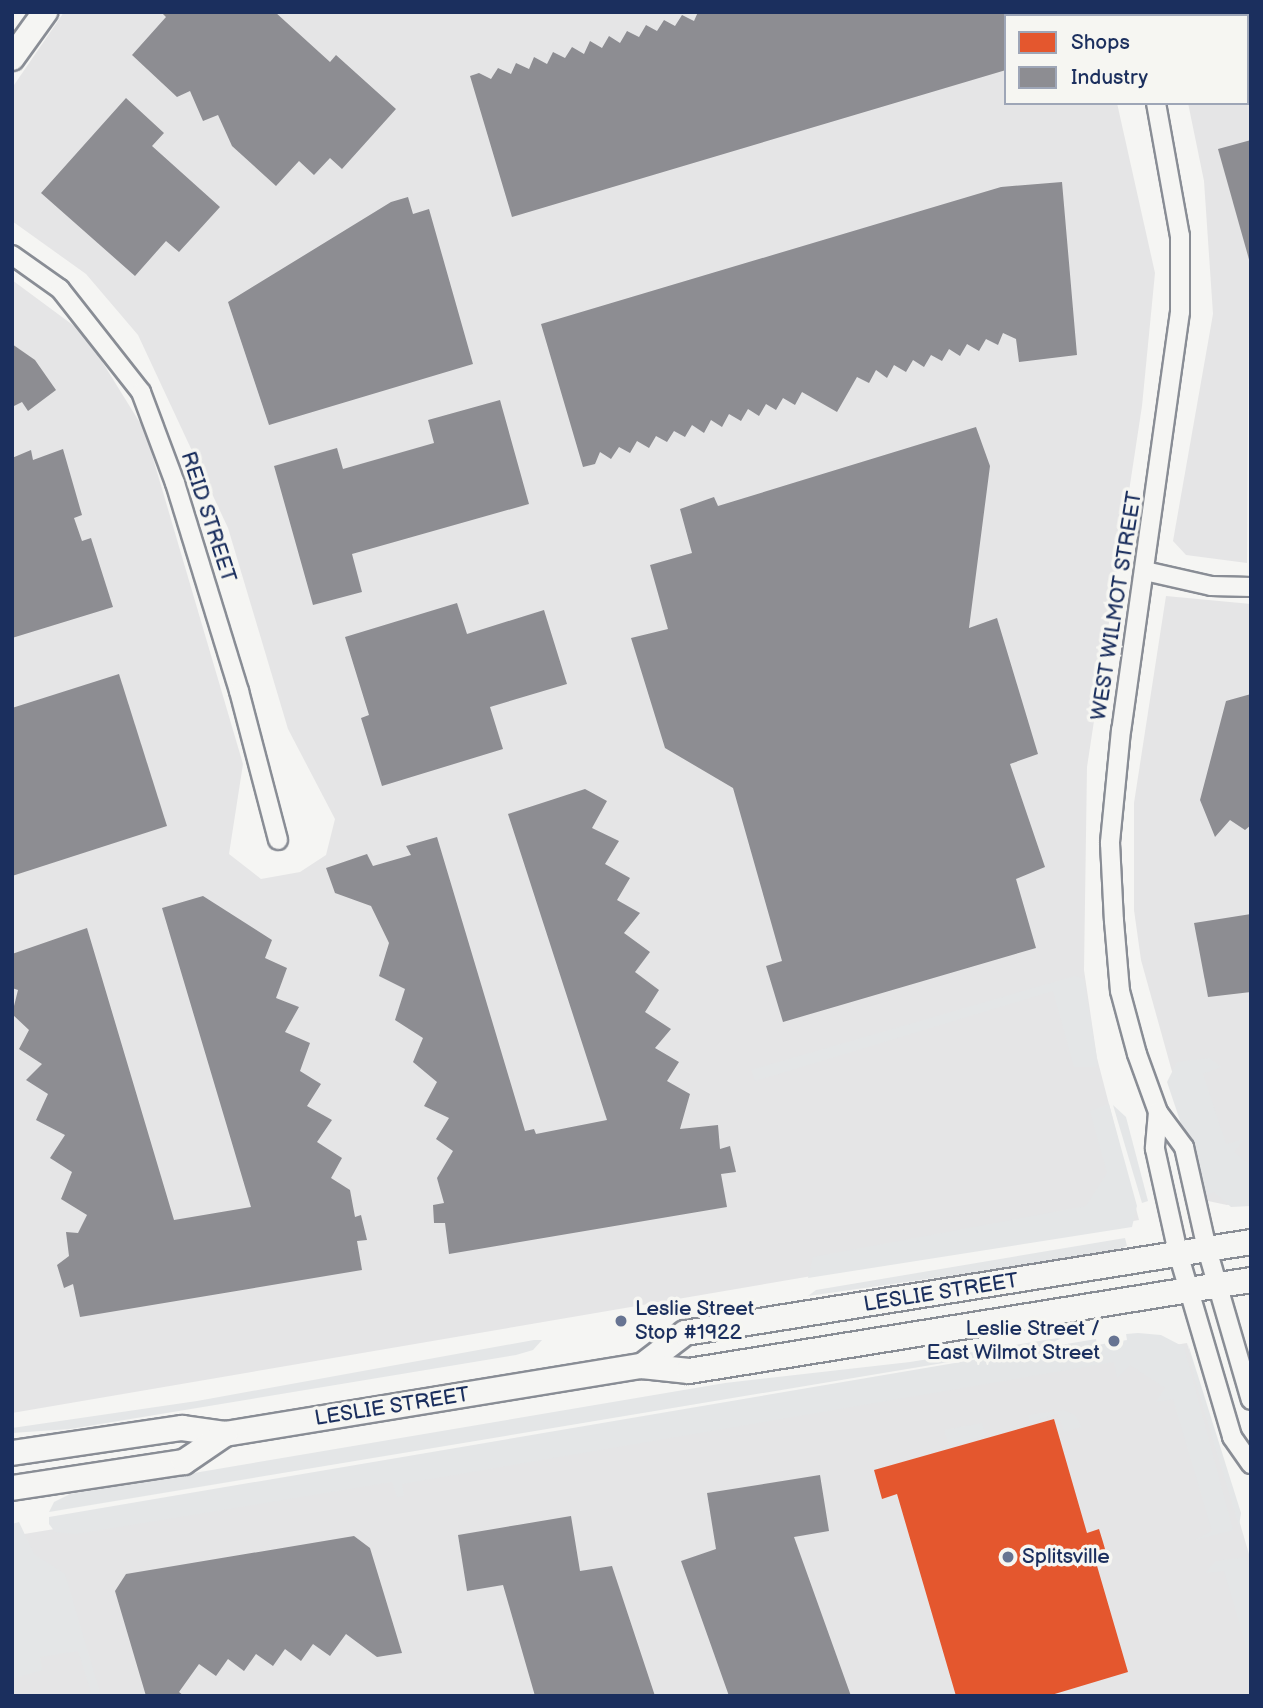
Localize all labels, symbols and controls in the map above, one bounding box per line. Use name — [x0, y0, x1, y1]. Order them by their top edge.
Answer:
legend — [1004, 14, 1249, 105]
text: Shops — [1071, 30, 1130, 55]
text: Industry — [1071, 65, 1148, 90]
street label: REID STREET — [175, 448, 241, 586]
street label: WEST WILMOT STREET — [1086, 489, 1148, 723]
street label: LESLIE STREET — [862, 1268, 1020, 1318]
place label: Leslie Street Stop #1922 — [635, 1296, 755, 1346]
marker: Leslie Street Stop #1922 — [613, 1313, 629, 1329]
place label: Leslie Street / East Wilmot Street — [925, 1316, 1100, 1366]
marker: Leslie Street / East Wilmot Street — [1106, 1333, 1122, 1349]
street label: LESLIE STREET — [313, 1382, 471, 1432]
place label: Splitsville — [1022, 1544, 1110, 1570]
marker: Splitsville — [1000, 1549, 1016, 1565]

